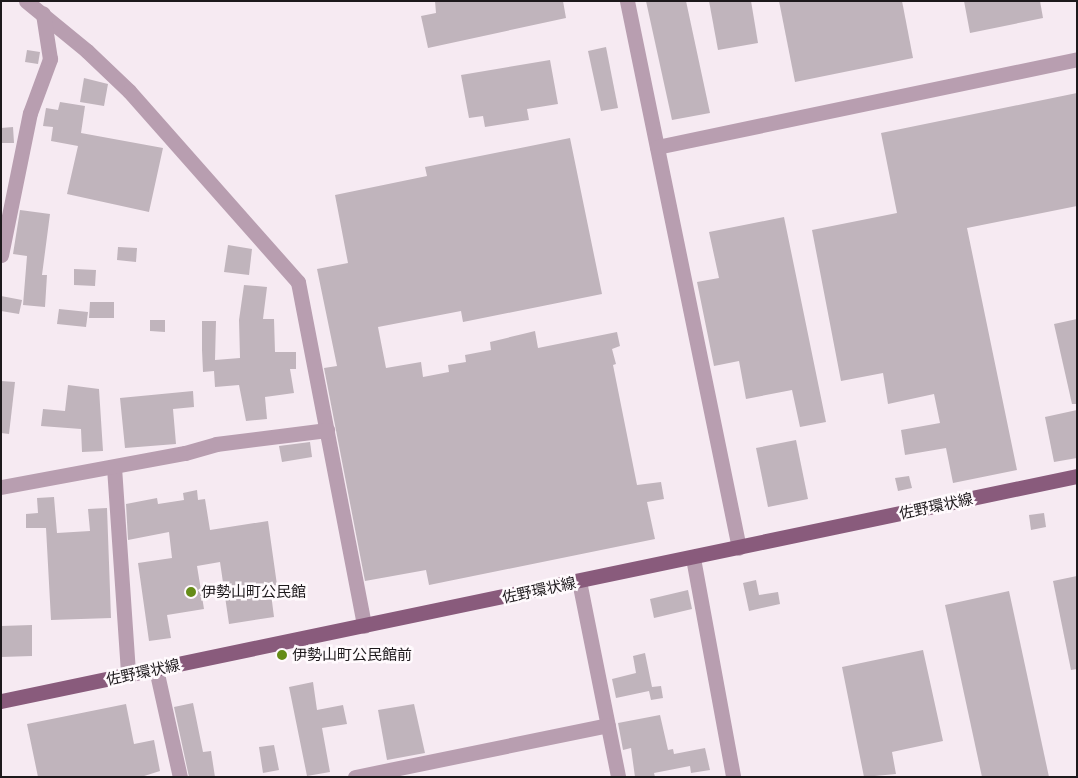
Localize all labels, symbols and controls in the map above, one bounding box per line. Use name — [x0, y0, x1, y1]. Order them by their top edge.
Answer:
street label: 佐野環状線 — [897, 489, 975, 523]
street label: 佐野環状線 — [500, 573, 578, 607]
place label: 伊勢山町公民館 — [201, 583, 306, 601]
marker: 伊勢山町公民館 — [185, 586, 197, 598]
place label: 伊勢山町公民館前 — [292, 646, 412, 664]
marker: 伊勢山町公民館前 — [276, 649, 288, 661]
street label: 佐野環状線 — [104, 655, 182, 689]

